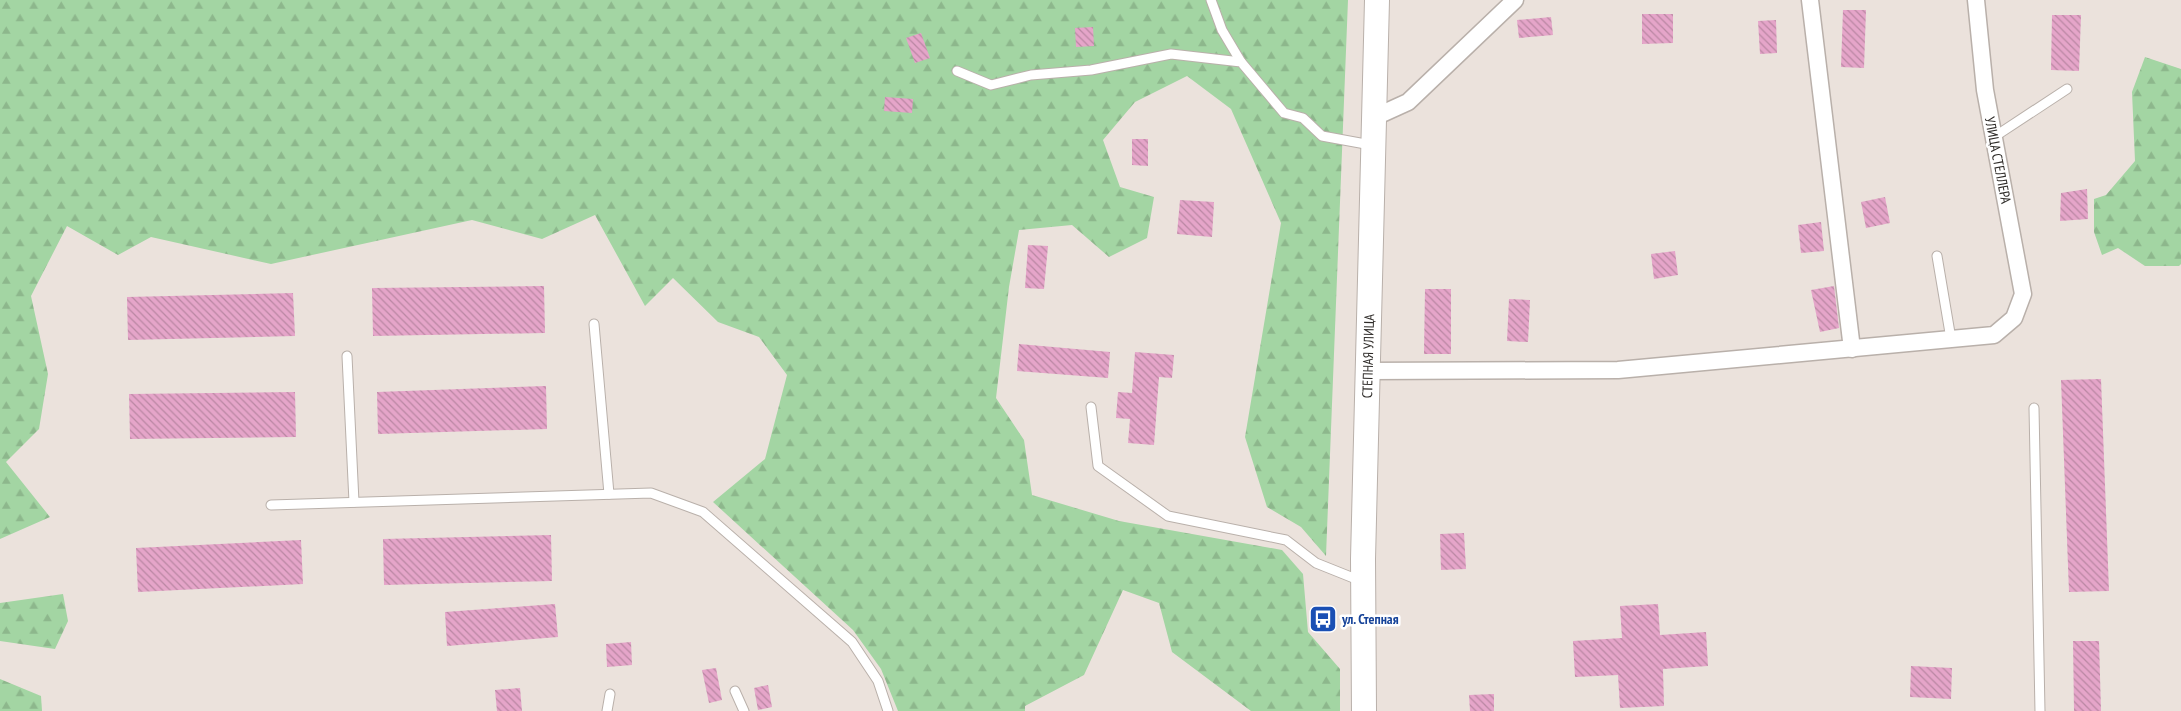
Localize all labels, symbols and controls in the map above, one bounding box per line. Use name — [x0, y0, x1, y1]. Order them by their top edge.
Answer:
street label: УЛИЦА СТЕЛЛЕРА — [1981, 115, 2015, 205]
street label: СТЕПНАЯ УЛИЦА — [1358, 313, 1378, 398]
bus stop icon: ул. Степная — [1308, 604, 1338, 634]
place label: ул. Степная — [1341, 610, 1399, 628]

